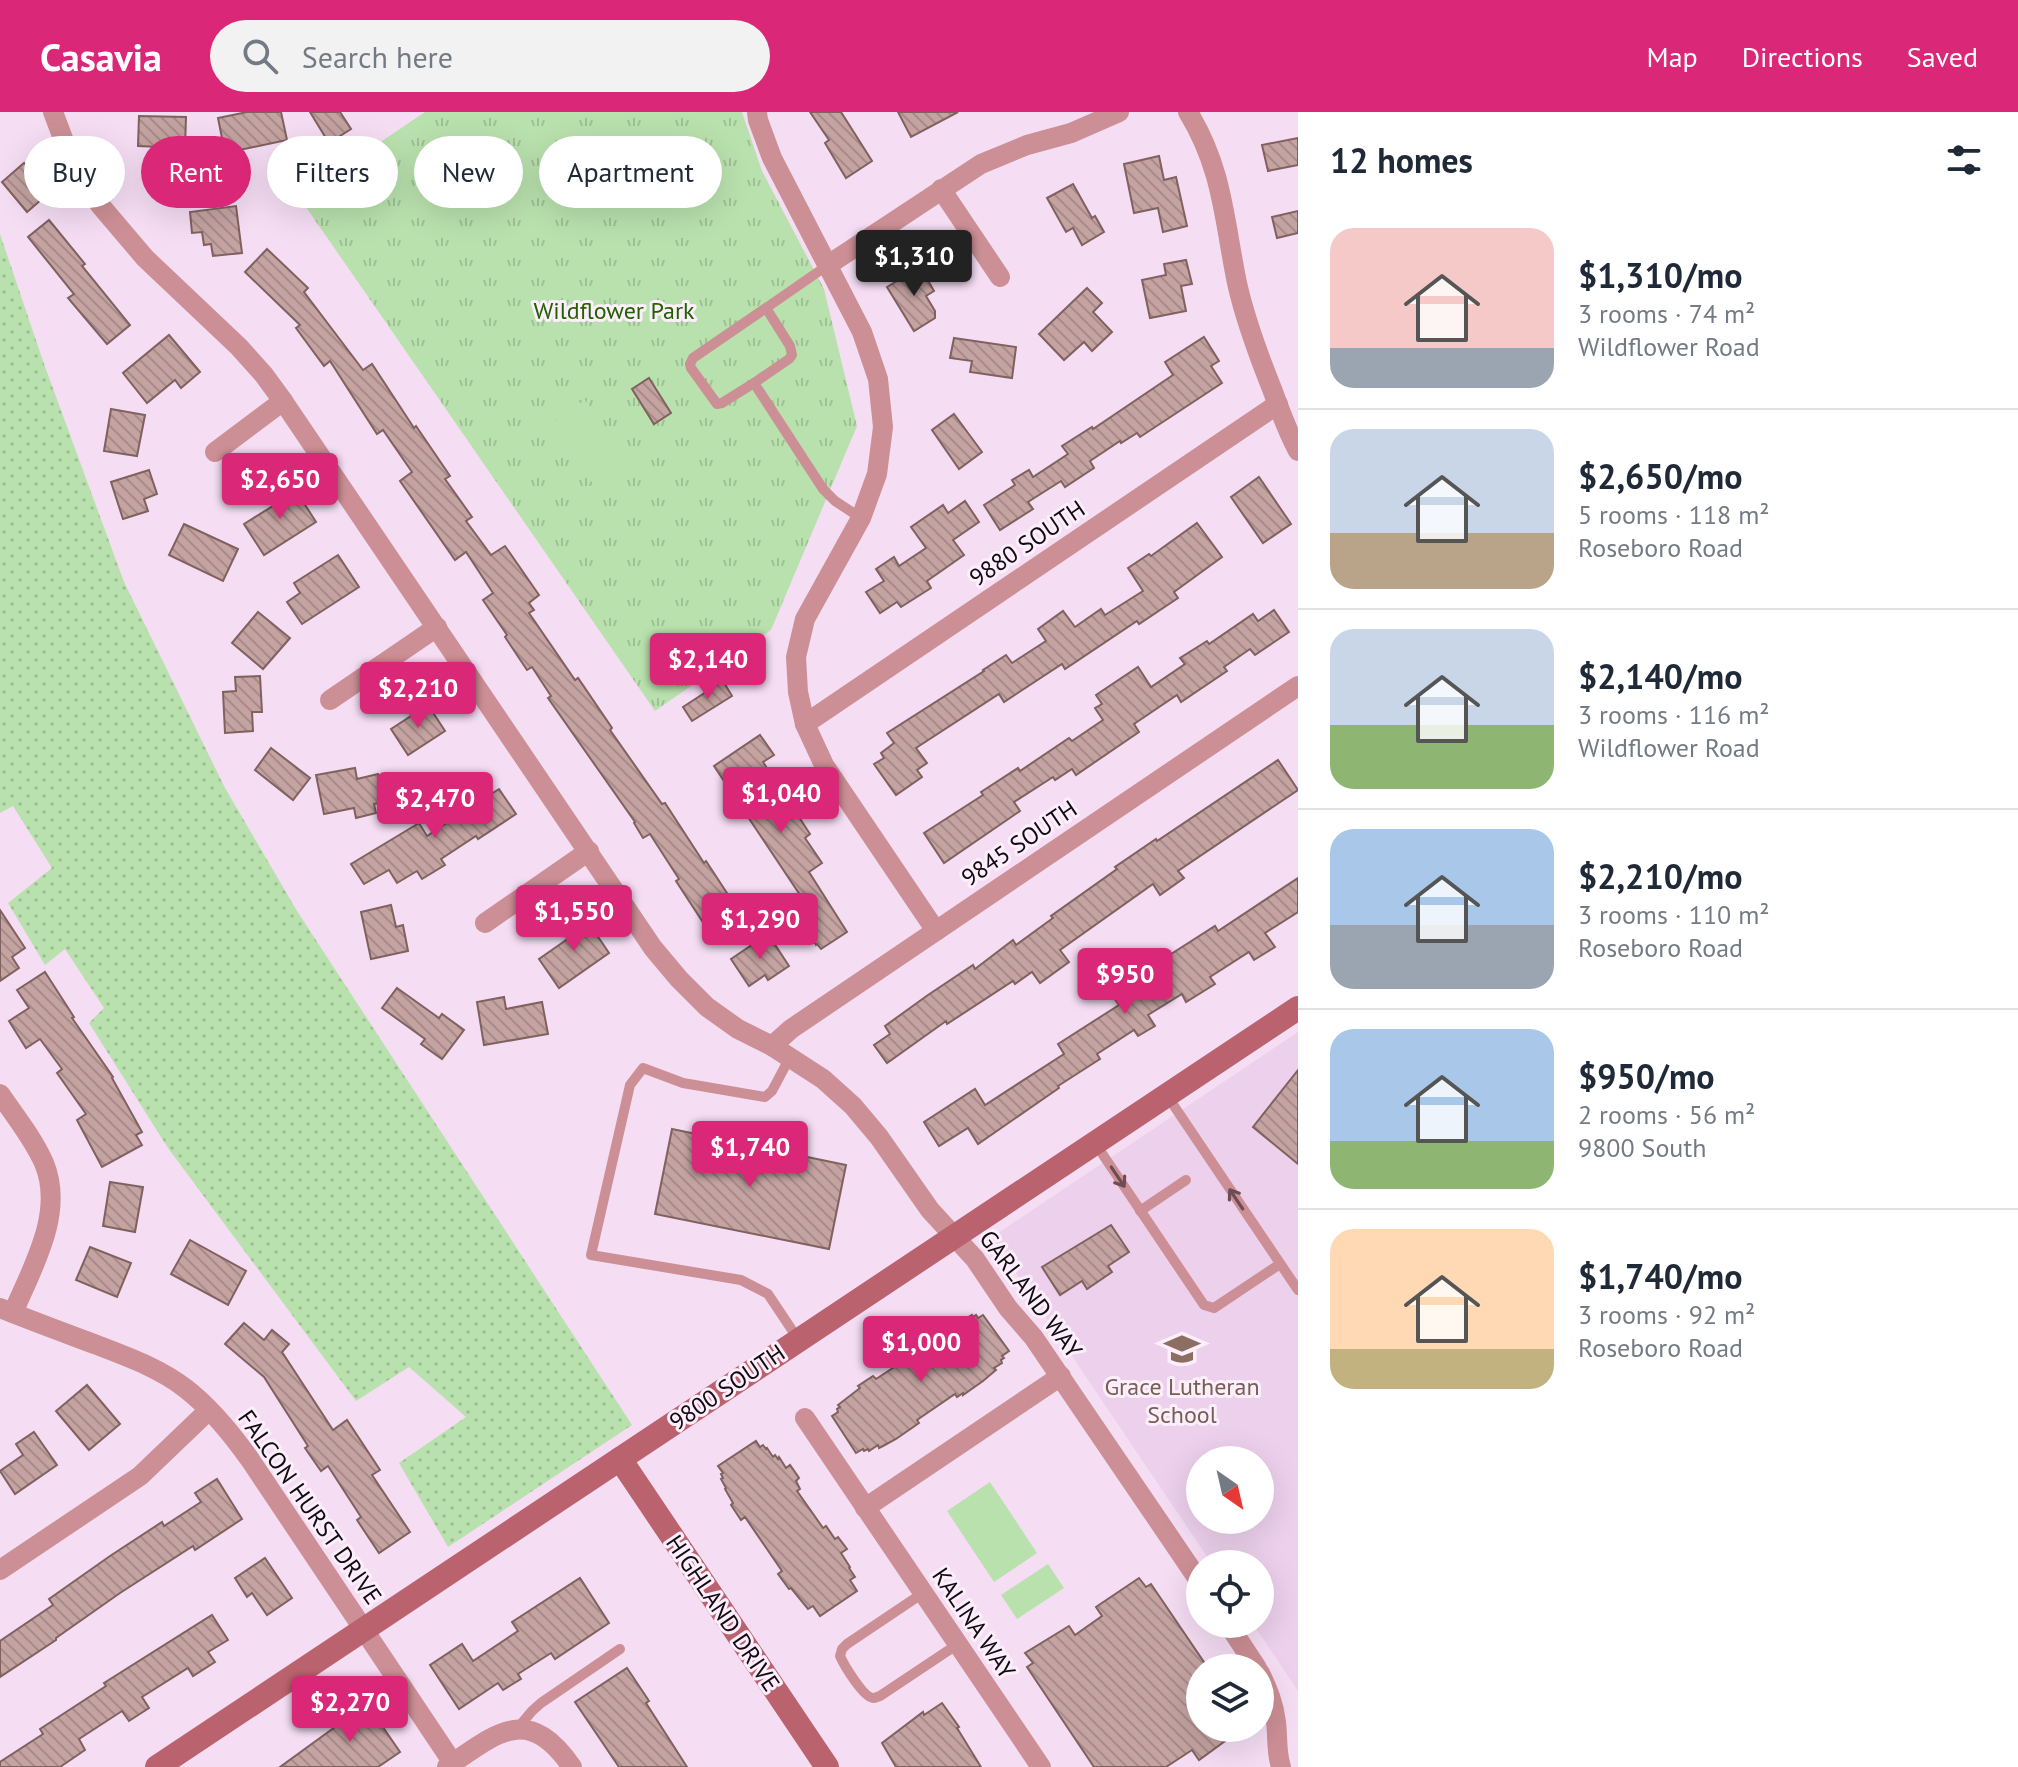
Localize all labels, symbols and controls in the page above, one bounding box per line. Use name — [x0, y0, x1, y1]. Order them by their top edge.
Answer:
search box — [210, 20, 770, 92]
text: Casavia — [40, 32, 162, 81]
icon: search — [238, 34, 282, 78]
text: Search here — [302, 37, 453, 76]
text: Map — [1647, 38, 1698, 75]
text: Directions — [1742, 38, 1863, 75]
text: Saved — [1907, 38, 1978, 75]
chip: Buy — [24, 136, 125, 208]
chip: Rent — [141, 136, 251, 208]
chip: Filters — [267, 136, 398, 208]
chip: New — [414, 136, 523, 208]
chip: Apartment — [539, 136, 722, 208]
text: 12 homes — [1330, 138, 1473, 182]
icon: filters — [1942, 138, 1986, 182]
pin: $1,310 — [849, 230, 979, 298]
text: $1,310 — [874, 239, 954, 272]
text: $1,310/mo — [1578, 253, 1742, 297]
icon: home — [1394, 260, 1490, 356]
park label: Wildflower Park — [533, 295, 695, 326]
text: 3 rooms · 74 m² — [1578, 297, 1755, 330]
text: Wildflower Road — [1578, 330, 1760, 363]
pin: $2,650 — [215, 453, 345, 521]
text: $2,650/mo — [1578, 454, 1742, 498]
icon: home — [1394, 461, 1490, 557]
text: $2,650 — [240, 462, 320, 495]
street label: 9880 SOUTH — [963, 493, 1091, 593]
text: 5 rooms · 118 m² — [1578, 498, 1770, 531]
text: Roseboro Road — [1578, 531, 1743, 564]
pin: $2,140 — [643, 633, 773, 701]
text: $2,140 — [668, 642, 748, 675]
text: $2,140/mo — [1578, 654, 1742, 698]
icon: home — [1394, 661, 1490, 757]
pin: $2,210 — [353, 662, 483, 730]
text: $2,210 — [378, 671, 458, 704]
text: 3 rooms · 116 m² — [1578, 698, 1770, 731]
text: Wildflower Road — [1578, 731, 1760, 764]
pin: $1,040 — [716, 767, 846, 835]
pin: $2,470 — [370, 772, 500, 840]
text: $1,040 — [741, 776, 821, 809]
text: $2,470 — [395, 781, 475, 814]
street label: 9845 SOUTH — [955, 793, 1083, 893]
text: $2,210/mo — [1578, 854, 1742, 898]
icon: home — [1394, 861, 1490, 957]
pin: $1,550 — [509, 885, 639, 953]
pin: $1,290 — [695, 893, 825, 961]
text: $1,550 — [534, 894, 614, 927]
text: 3 rooms · 110 m² — [1578, 898, 1770, 931]
text: $1,290 — [720, 902, 800, 935]
text: Roseboro Road — [1578, 931, 1743, 964]
pin: $950 — [1078, 948, 1172, 1016]
text: $950 — [1096, 957, 1154, 990]
text: $950/mo — [1578, 1054, 1715, 1098]
icon: home — [1394, 1061, 1490, 1157]
text: 2 rooms · 56 m² — [1578, 1098, 1755, 1131]
pin: $1,740 — [685, 1121, 815, 1189]
text: $1,740 — [710, 1130, 790, 1163]
text: 9800 South — [1578, 1131, 1706, 1164]
one-way arrow — [1110, 1165, 1126, 1188]
one-way arrow — [1228, 1188, 1244, 1211]
street label: GARLAND WAY — [973, 1224, 1090, 1365]
text: $1,740/mo — [1578, 1254, 1742, 1298]
icon: home — [1394, 1261, 1490, 1357]
text: 3 rooms · 92 m² — [1578, 1298, 1755, 1331]
pin: $1,000 — [856, 1316, 986, 1384]
text: $1,000 — [881, 1325, 961, 1358]
school or university icon: Grace Lutheran School — [1163, 1330, 1201, 1368]
text: Roseboro Road — [1578, 1331, 1743, 1364]
street label: 9800 SOUTH — [663, 1337, 791, 1437]
place label: Grace Lutheran School — [1104, 1371, 1260, 1430]
street label: FALCON HURST DRIVE — [231, 1404, 389, 1610]
north arrow — [1186, 1446, 1274, 1534]
map controls — [1186, 1446, 1274, 1742]
street label: HIGHLAND DRIVE — [659, 1529, 787, 1697]
button: locate — [1186, 1550, 1274, 1638]
street label: KALINA WAY — [925, 1561, 1023, 1685]
button: layers — [1186, 1654, 1274, 1742]
pin: $2,270 — [285, 1676, 415, 1744]
text: $2,270 — [310, 1685, 390, 1718]

